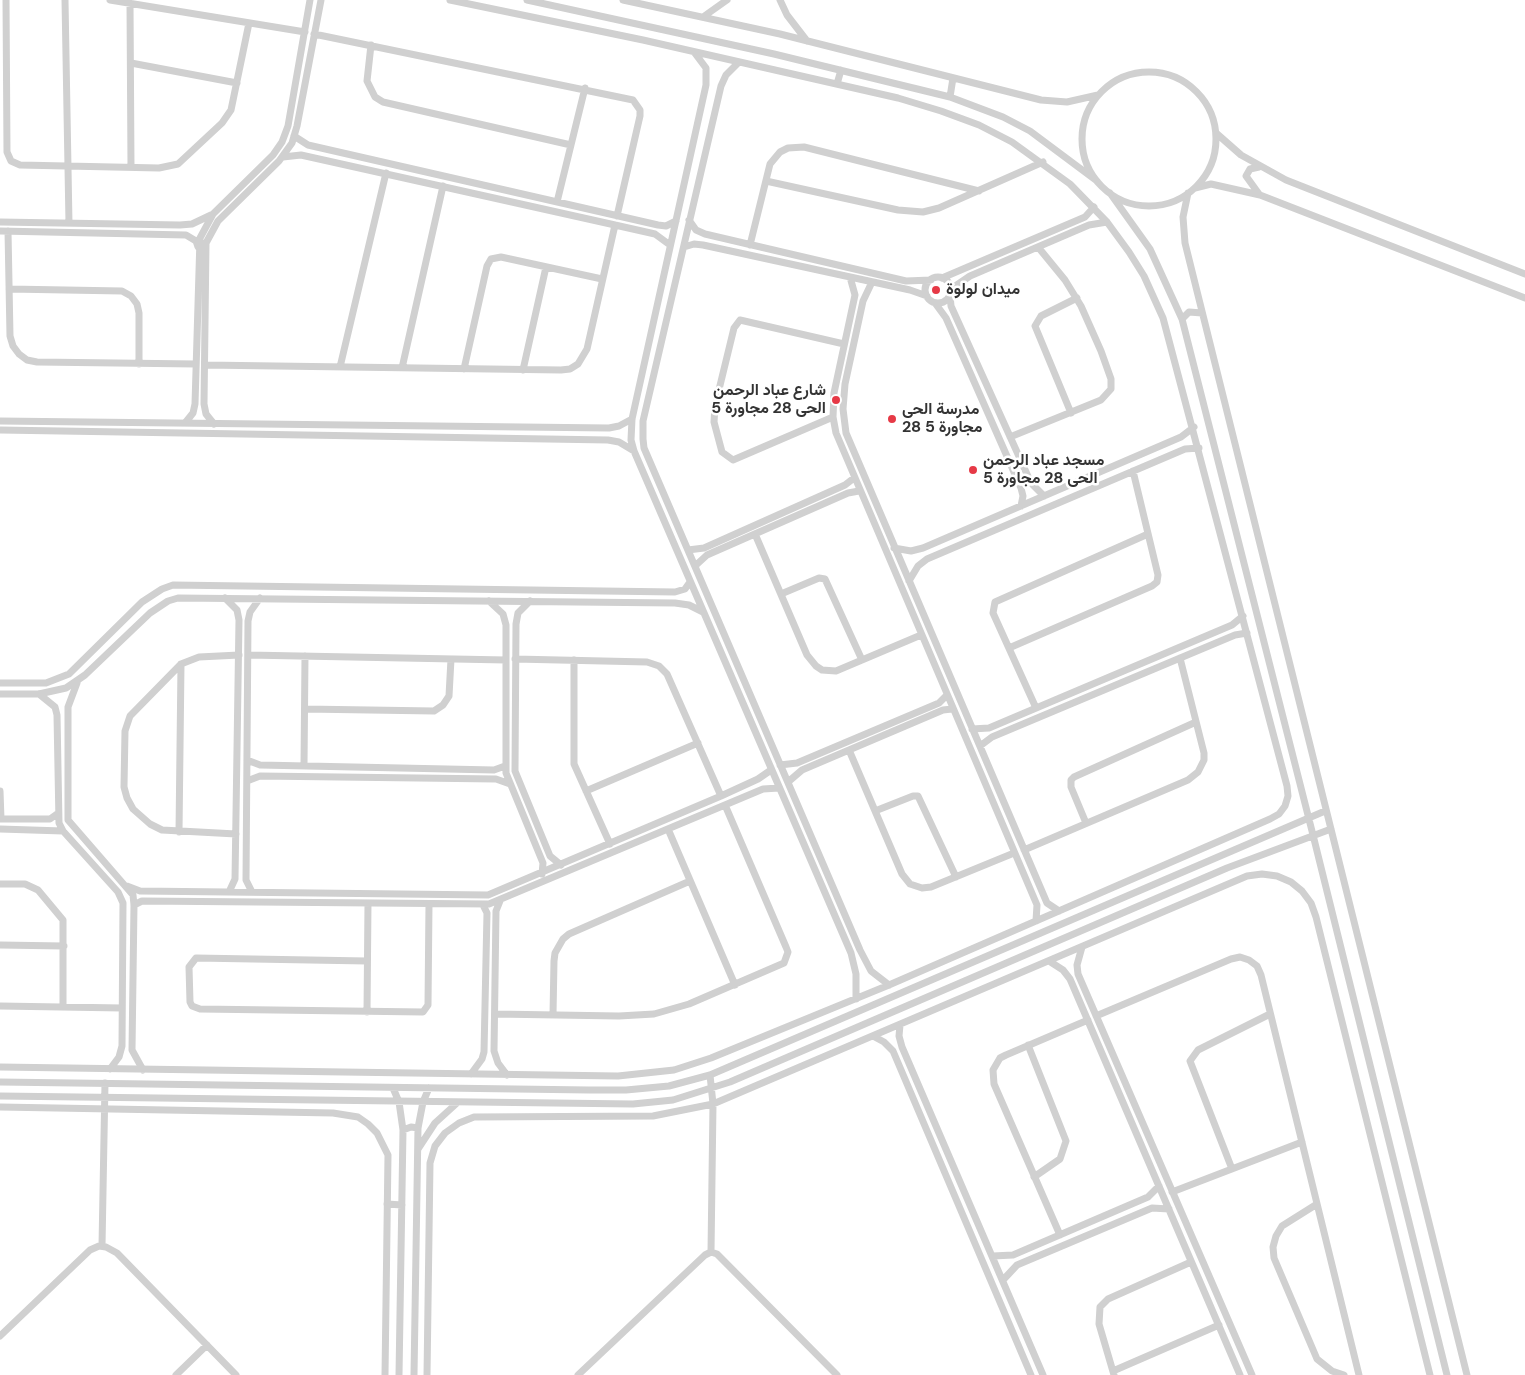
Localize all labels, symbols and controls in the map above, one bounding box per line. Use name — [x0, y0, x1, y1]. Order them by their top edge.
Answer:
place label: ميدان لولوة — [946, 280, 1020, 300]
marker: ميدان لولوة — [930, 284, 942, 296]
place label: شارع عباد الرحمن الحى 28 مجاورة 5 — [711, 381, 826, 419]
marker: شارع عباد الرحمن الحى 28 مجاورة 5 — [830, 394, 842, 406]
place label: مدرسة الحى 28 مجاورة 5 — [902, 400, 982, 438]
marker: مدرسة الحى 28 مجاورة 5 — [886, 413, 898, 425]
place label: مسجد عباد الرحمن الحى 28 مجاورة 5 — [983, 451, 1105, 489]
marker: مسجد عباد الرحمن الحى 28 مجاورة 5 — [967, 464, 979, 476]

